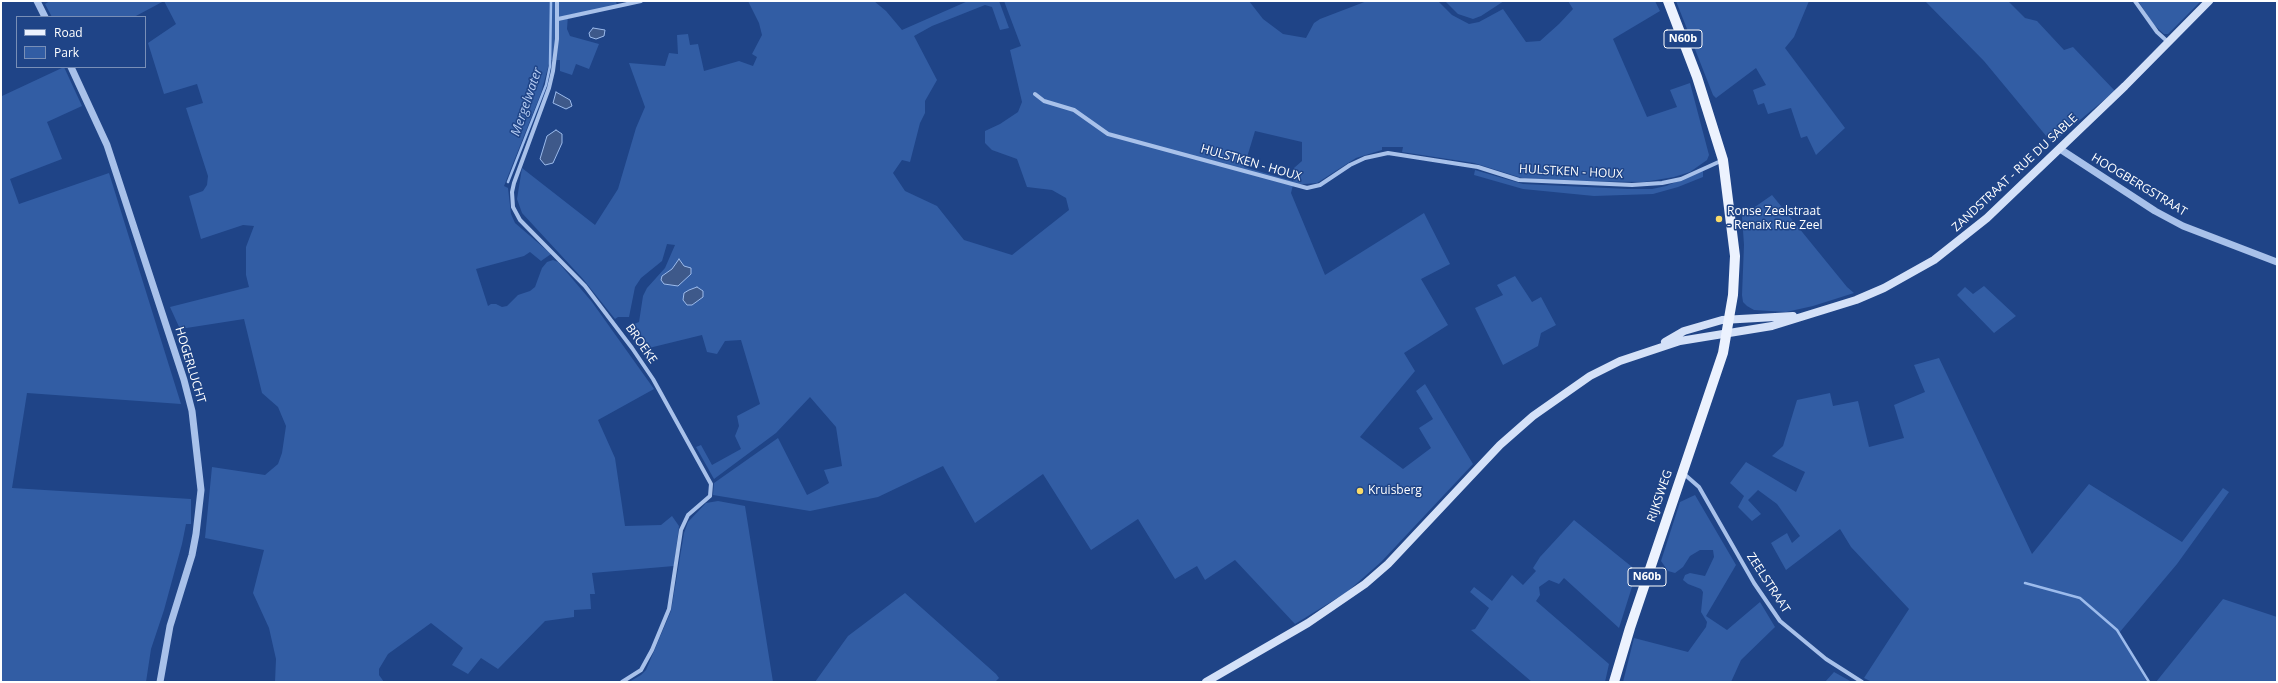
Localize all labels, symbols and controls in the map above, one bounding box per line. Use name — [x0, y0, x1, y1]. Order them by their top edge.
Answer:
legend — [16, 16, 146, 68]
text: Road — [54, 24, 83, 41]
road number: N60b — [1664, 30, 1702, 48]
text: Park — [54, 44, 79, 61]
water label: Mergelwater — [508, 66, 546, 138]
street label: ZANDSTRAAT - RUE DU SABLE — [1949, 111, 2081, 235]
street label: HULSTKEN - HOUX — [1199, 142, 1303, 184]
street label: HOOGBERGSTRAAT — [2089, 151, 2189, 219]
street label: HULSTKEN - HOUX — [1519, 162, 1623, 182]
place label: Ronse Zeelstraat - Renaix Rue Zeel — [1727, 205, 1823, 233]
marker: Ronse Zeelstraat - Renaix Rue Zeel — [1714, 214, 1724, 224]
street label: BROEKE — [622, 321, 660, 367]
street label: HOGERLUCHT — [172, 325, 208, 405]
street label: RIJKSWEG — [1644, 468, 1676, 524]
place label: Kruisberg — [1368, 484, 1422, 498]
marker: Kruisberg — [1355, 486, 1365, 496]
street label: ZEELSTRAAT — [1743, 550, 1793, 616]
road number: N60b — [1628, 568, 1666, 586]

